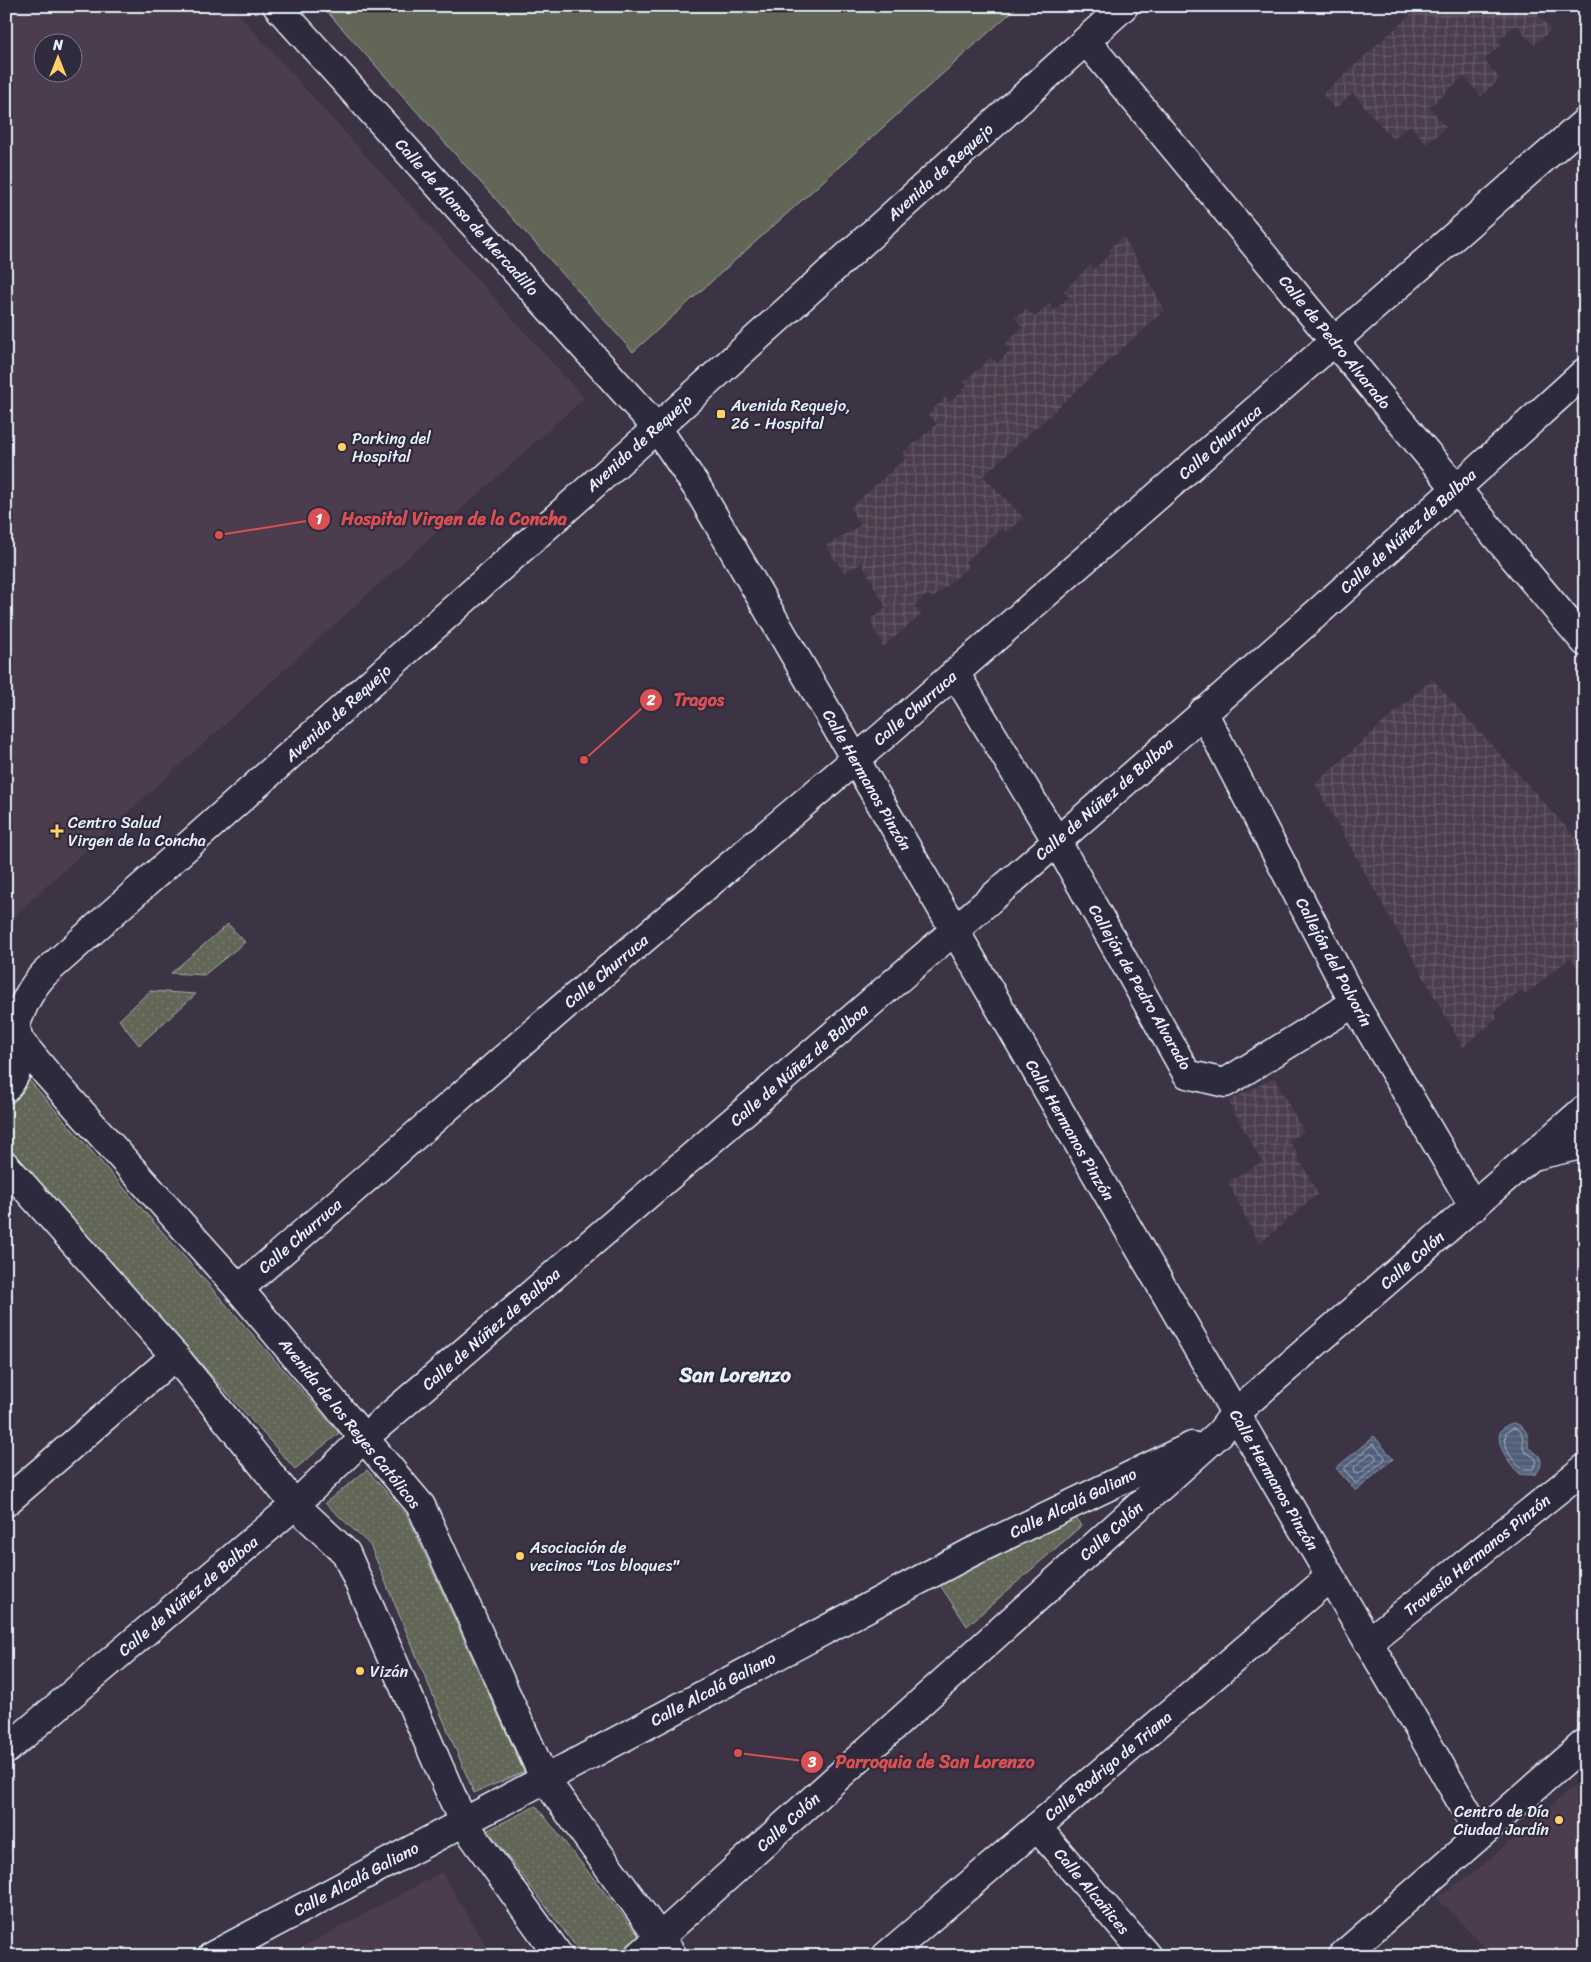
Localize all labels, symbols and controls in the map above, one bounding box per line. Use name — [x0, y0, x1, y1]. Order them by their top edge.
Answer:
north arrow — [32, 32, 82, 82]
text: N — [52, 33, 63, 58]
street label: Avenida de Requejo — [879, 116, 1000, 229]
street label: Calle de Alonso de Mercadillo — [388, 131, 546, 303]
street label: Calle de Pedro Alvarado — [1271, 268, 1399, 416]
street label: Avenida de Requejo — [578, 387, 699, 500]
place label: Avenida Requejo, 26 - Hospital — [730, 391, 850, 438]
street label: Calle Churruca — [1171, 396, 1270, 487]
marker: Avenida Requejo, 26 - Hospital — [715, 408, 727, 420]
place label: Parking del Hospital — [352, 424, 431, 471]
marker: Parking del Hospital — [336, 441, 348, 453]
street label: Calle de Núñez de Balboa — [1333, 461, 1484, 601]
callout: Hospital Virgen de la Concha — [306, 502, 577, 535]
text: Hospital Virgen de la Concha — [340, 503, 568, 535]
text: 1 — [316, 506, 323, 532]
street label: Avenida de Requejo — [277, 657, 398, 770]
street label: Calle Churruca — [866, 662, 965, 753]
callout: Tragos — [638, 683, 734, 716]
text: Tragos — [674, 684, 725, 716]
text: 2 — [646, 687, 656, 713]
street label: Calle Hermanos Pinzón — [814, 703, 920, 857]
street label: Calle de Núñez de Balboa — [1028, 730, 1181, 868]
place label: Centro Salud Virgen de la Concha — [68, 808, 206, 855]
marker: Centro Salud Virgen de la Concha — [50, 824, 64, 838]
street label: Callejón del Polvorín — [1288, 892, 1381, 1032]
street label: Callejón de Pedro Alvarado — [1080, 898, 1200, 1076]
street label: Calle Churruca — [557, 926, 656, 1016]
street label: Calle de Núñez de Balboa — [723, 996, 876, 1134]
street label: Calle Hermanos Pinzón — [1017, 1053, 1123, 1207]
street label: Calle Churruca — [251, 1190, 350, 1281]
street label: Calle Colón — [1373, 1223, 1452, 1297]
street label: Calle de Núñez de Balboa — [415, 1260, 568, 1398]
street label: Avenida de los Reyes Católicos — [271, 1330, 429, 1516]
district label: San Lorenzo — [678, 1356, 791, 1394]
street label: Calle Hermanos Pinzón — [1221, 1403, 1327, 1557]
street label: Calle Alcalá Galiano — [1004, 1459, 1142, 1547]
street label: Travesía Hermanos Pinzón — [1397, 1486, 1557, 1624]
street label: Calle Colón — [1072, 1494, 1150, 1568]
street label: Calle de Núñez de Balboa — [111, 1528, 266, 1664]
place label: Asociación de vecinos "Los bloques" — [529, 1533, 680, 1580]
marker: Asociación de vecinos "Los bloques" — [514, 1550, 526, 1562]
street label: Calle Alcalá Galiano — [645, 1644, 781, 1734]
place label: Vizán — [370, 1657, 409, 1686]
marker: Vizán — [354, 1665, 366, 1677]
street label: Calle Rodrigo de Triana — [1037, 1703, 1179, 1829]
callout: Parroquia de San Lorenzo — [800, 1746, 1045, 1779]
text: Parroquia de San Lorenzo — [835, 1746, 1036, 1778]
text: 3 — [807, 1749, 817, 1775]
street label: Calle Colón — [749, 1785, 827, 1859]
place label: Centro de Día Ciudad Jardín — [1453, 1797, 1549, 1844]
marker: Centro de Día Ciudad Jardín — [1553, 1814, 1565, 1826]
street label: Calle Alcalá Galiano — [288, 1834, 424, 1924]
street label: Calle Alcañices — [1047, 1841, 1138, 1941]

